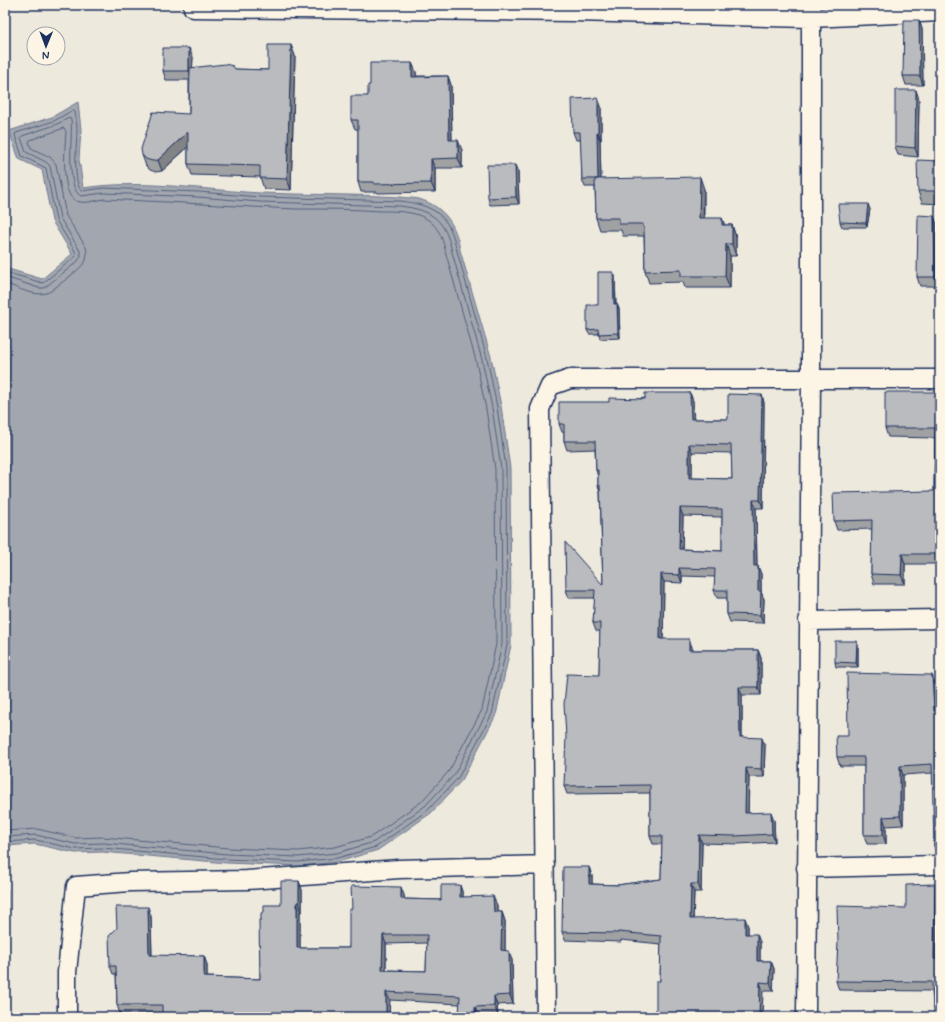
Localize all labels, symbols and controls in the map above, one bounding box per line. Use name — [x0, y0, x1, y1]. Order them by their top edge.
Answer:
north arrow — [26, 26, 66, 66]
text: N — [42, 48, 50, 62]

